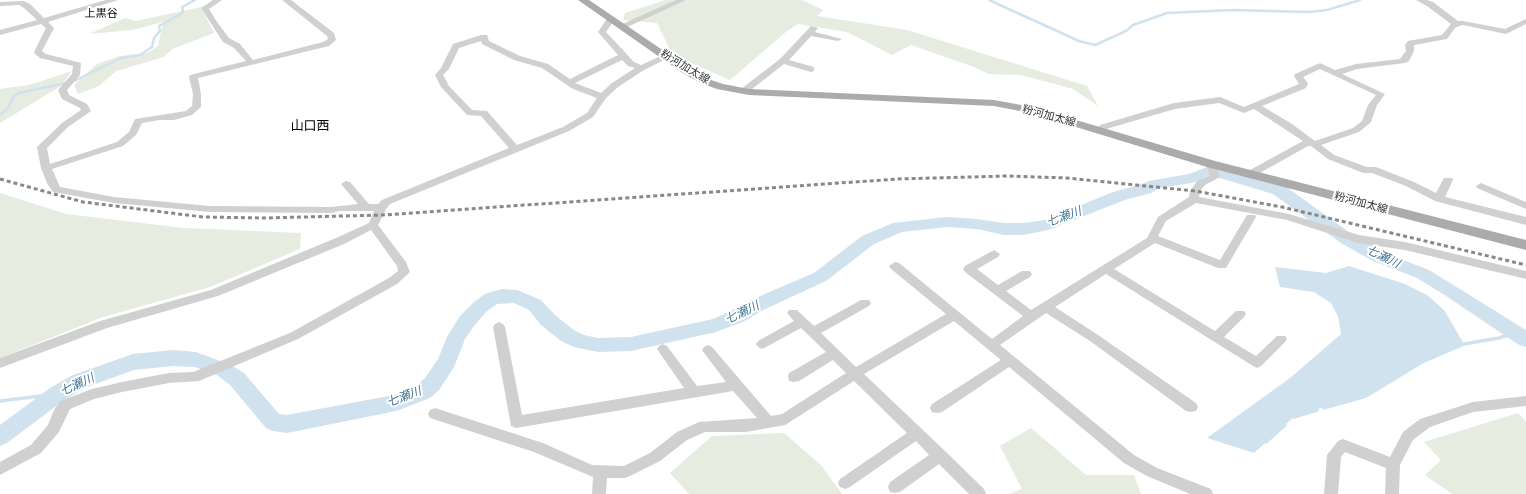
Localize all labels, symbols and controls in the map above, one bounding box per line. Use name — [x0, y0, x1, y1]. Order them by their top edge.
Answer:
district label: 上黒谷 — [85, 7, 117, 21]
street label: 粉河加太線 — [658, 47, 712, 87]
street label: 粉河加太線 — [1021, 103, 1077, 129]
district label: 山口西 — [291, 118, 329, 134]
street label: 粉河加太線 — [1333, 190, 1389, 216]
water label: 七瀬川 — [1045, 204, 1083, 230]
water label: 七瀬川 — [1364, 243, 1402, 271]
water label: 七瀬川 — [723, 299, 761, 327]
water label: 七瀬川 — [58, 371, 96, 399]
water label: 七瀬川 — [385, 384, 423, 410]

